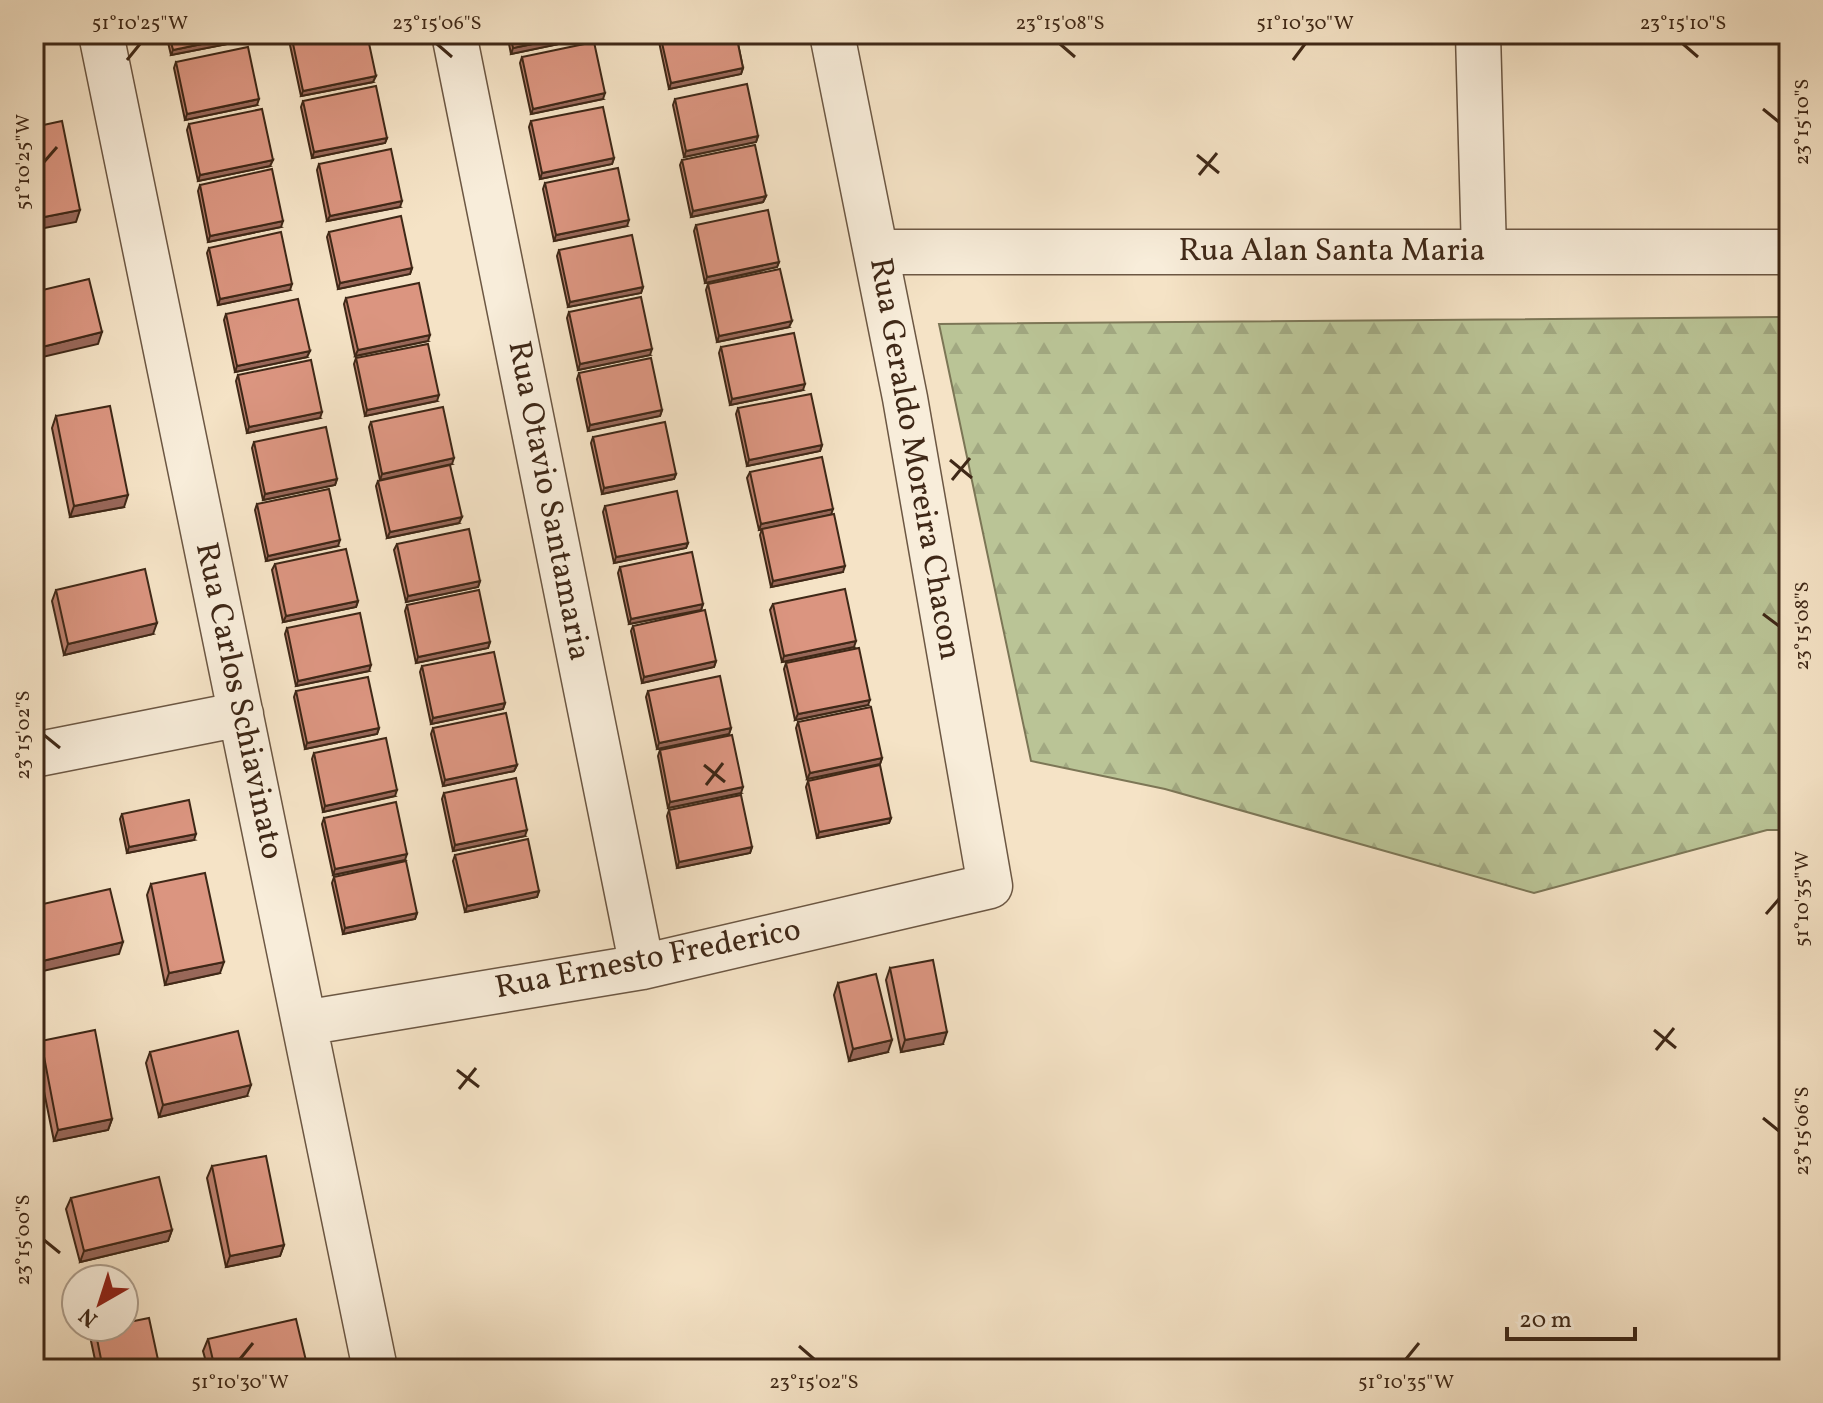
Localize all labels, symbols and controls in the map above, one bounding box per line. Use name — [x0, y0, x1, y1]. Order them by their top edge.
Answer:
text: 51°10'25"W — [92, 10, 188, 38]
text: 23°15'06"S — [392, 10, 482, 38]
text: 23°15'08"S — [1015, 10, 1105, 38]
text: 51°10'30"W — [1256, 10, 1354, 38]
text: 23°15'10"S — [1640, 10, 1726, 38]
text: 23°15'10"S — [1789, 79, 1817, 165]
text: 51°10'25"W — [10, 114, 38, 210]
street label: Rua Alan Santa Maria — [1179, 230, 1485, 274]
street label: Rua Geraldo Moreira Chacon — [857, 254, 971, 664]
street label: Rua Otavio Santamaria — [495, 337, 601, 665]
street label: Rua Carlos Schiavinato — [183, 538, 293, 864]
text: 23°15'08"S — [1789, 581, 1817, 671]
text: 23°15'02"S — [10, 690, 38, 780]
text: 51°10'35"W — [1789, 851, 1817, 947]
street label: Rua Ernesto Frederico — [491, 909, 805, 1011]
text: 23°15'06"S — [1789, 1086, 1817, 1176]
text: 23°15'00"S — [10, 1195, 38, 1285]
north arrow — [60, 1263, 140, 1343]
scale bar — [1507, 1291, 1635, 1341]
text: N — [73, 1300, 105, 1334]
text: 20 m — [1519, 1304, 1572, 1338]
text: 51°10'30"W — [191, 1369, 289, 1397]
text: 23°15'02"S — [769, 1369, 859, 1397]
text: 51°10'35"W — [1358, 1369, 1454, 1397]

